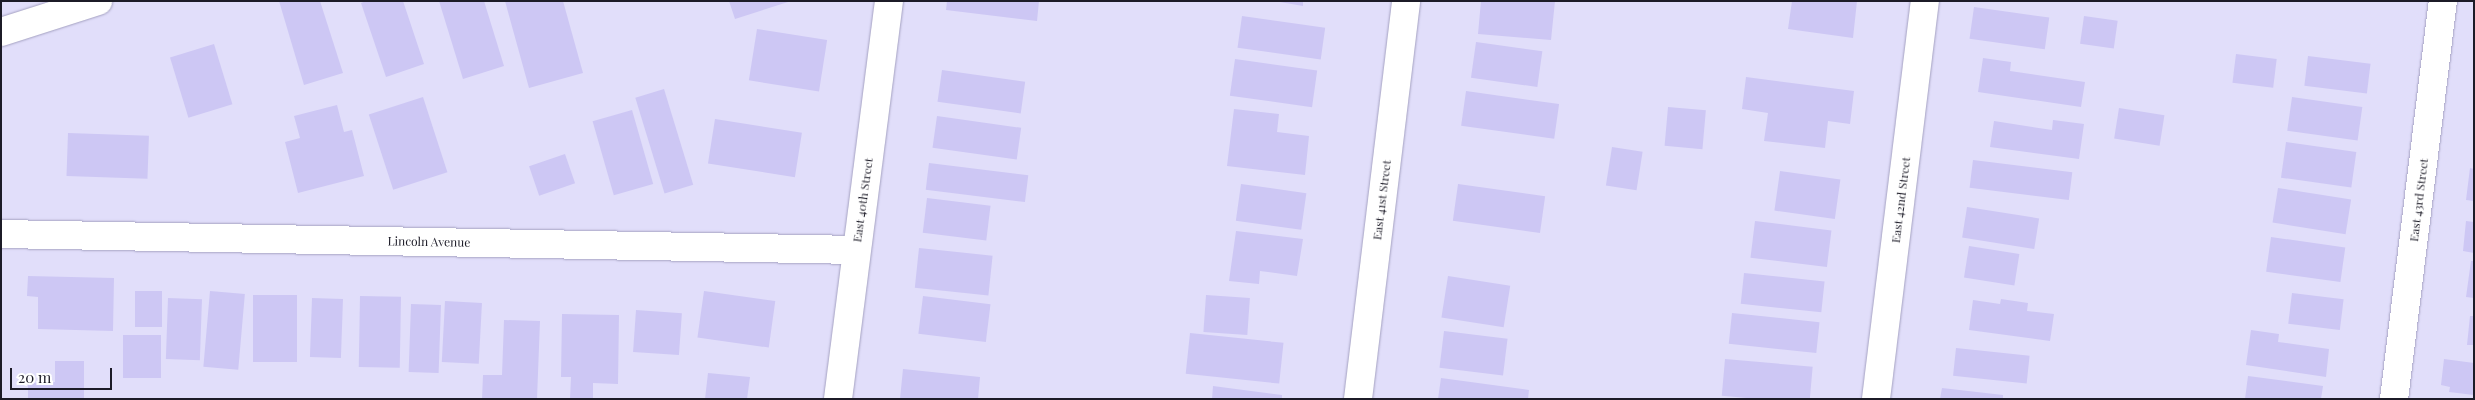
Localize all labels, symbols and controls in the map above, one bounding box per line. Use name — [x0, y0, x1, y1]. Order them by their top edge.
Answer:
street label: East 42nd Street — [1889, 156, 1913, 244]
street label: East 40th Street — [850, 157, 876, 243]
street label: East 43rd Street — [2407, 157, 2431, 243]
street label: East 41st Street — [1370, 159, 1394, 241]
street label: Lincoln Avenue — [387, 234, 471, 250]
scale bar — [12, 358, 115, 390]
text: 20 m — [18, 367, 51, 387]

